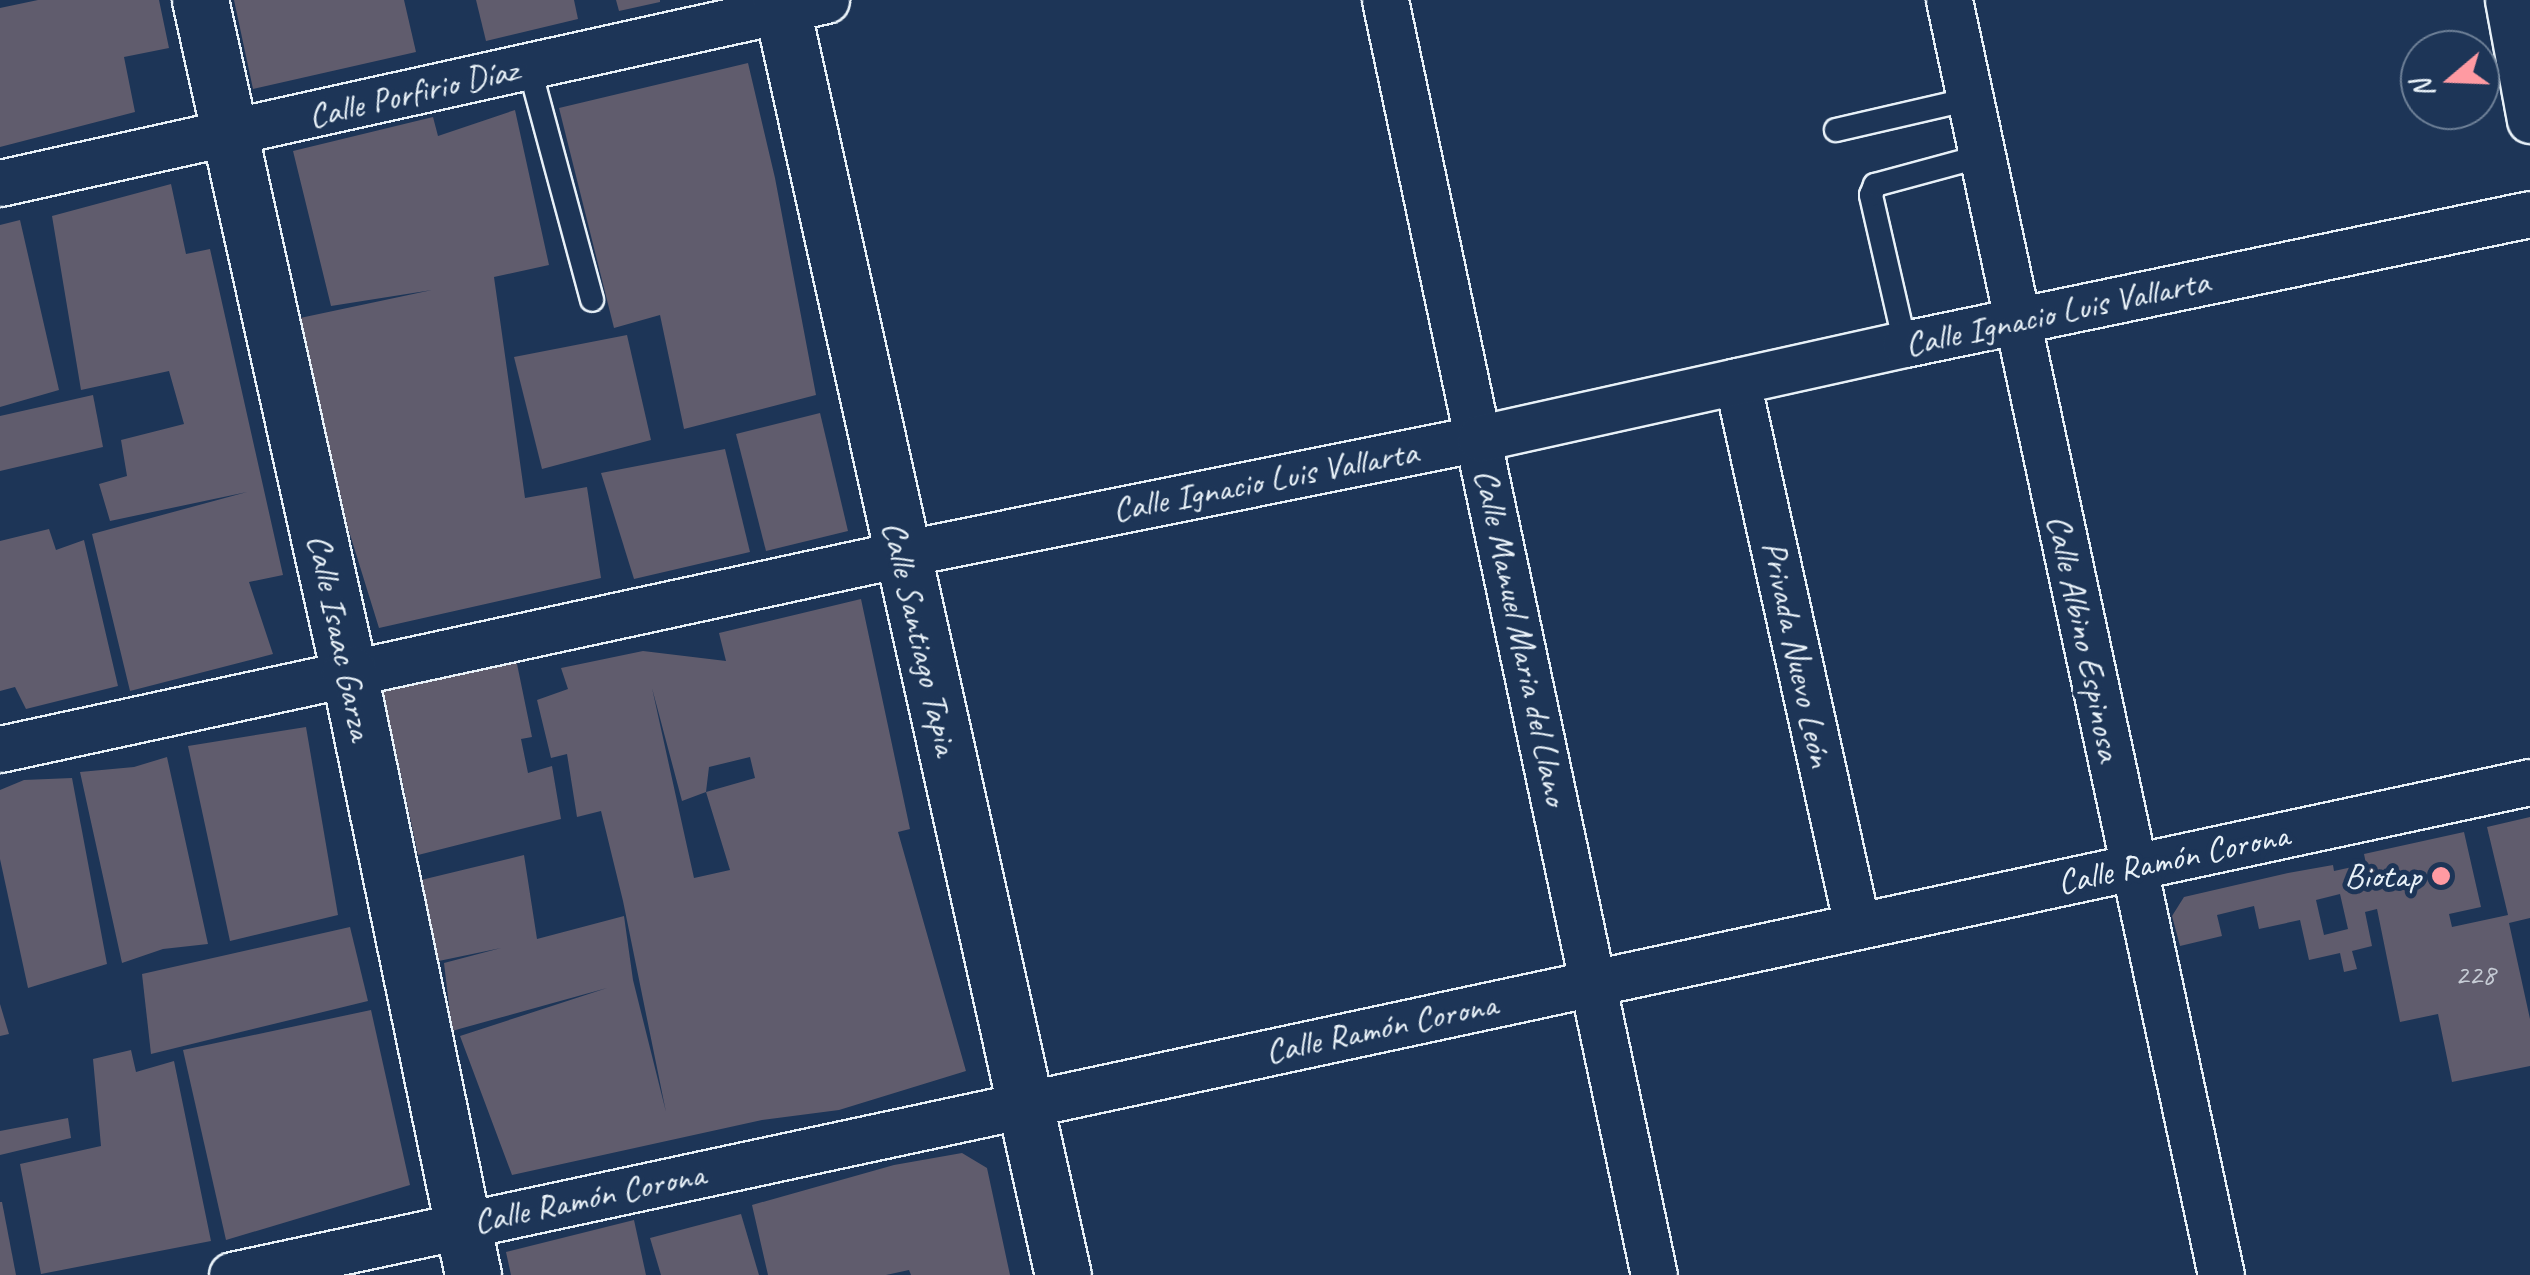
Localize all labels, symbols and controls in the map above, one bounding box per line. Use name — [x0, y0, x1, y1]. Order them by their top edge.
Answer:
north arrow — [2400, 30, 2500, 130]
street label: Calle Porfirio Díaz — [305, 49, 521, 137]
text: N — [2404, 75, 2442, 103]
street label: Calle Ignacio Luis Vallarta — [1901, 260, 2213, 366]
street label: Calle Ignacio Luis Vallarta — [1109, 431, 1421, 531]
street label: Calle Manuel Maria del Llano — [1465, 464, 1577, 810]
street label: Calle Albino Espinosa — [2037, 511, 2131, 765]
street label: Calle Santiago Tapia — [873, 517, 967, 759]
street label: Calle Isaac Garza — [298, 530, 382, 744]
street label: Privada Nuevo León — [1753, 537, 1841, 771]
street label: Calle Ramón Corona — [2053, 814, 2293, 904]
place label: Biotap — [2344, 855, 2421, 897]
marker: Biotap — [2430, 865, 2452, 887]
house number: 228 — [2455, 956, 2495, 992]
street label: Calle Ramón Corona — [1261, 983, 1501, 1073]
street label: Calle Ramón Corona — [469, 1153, 709, 1243]

